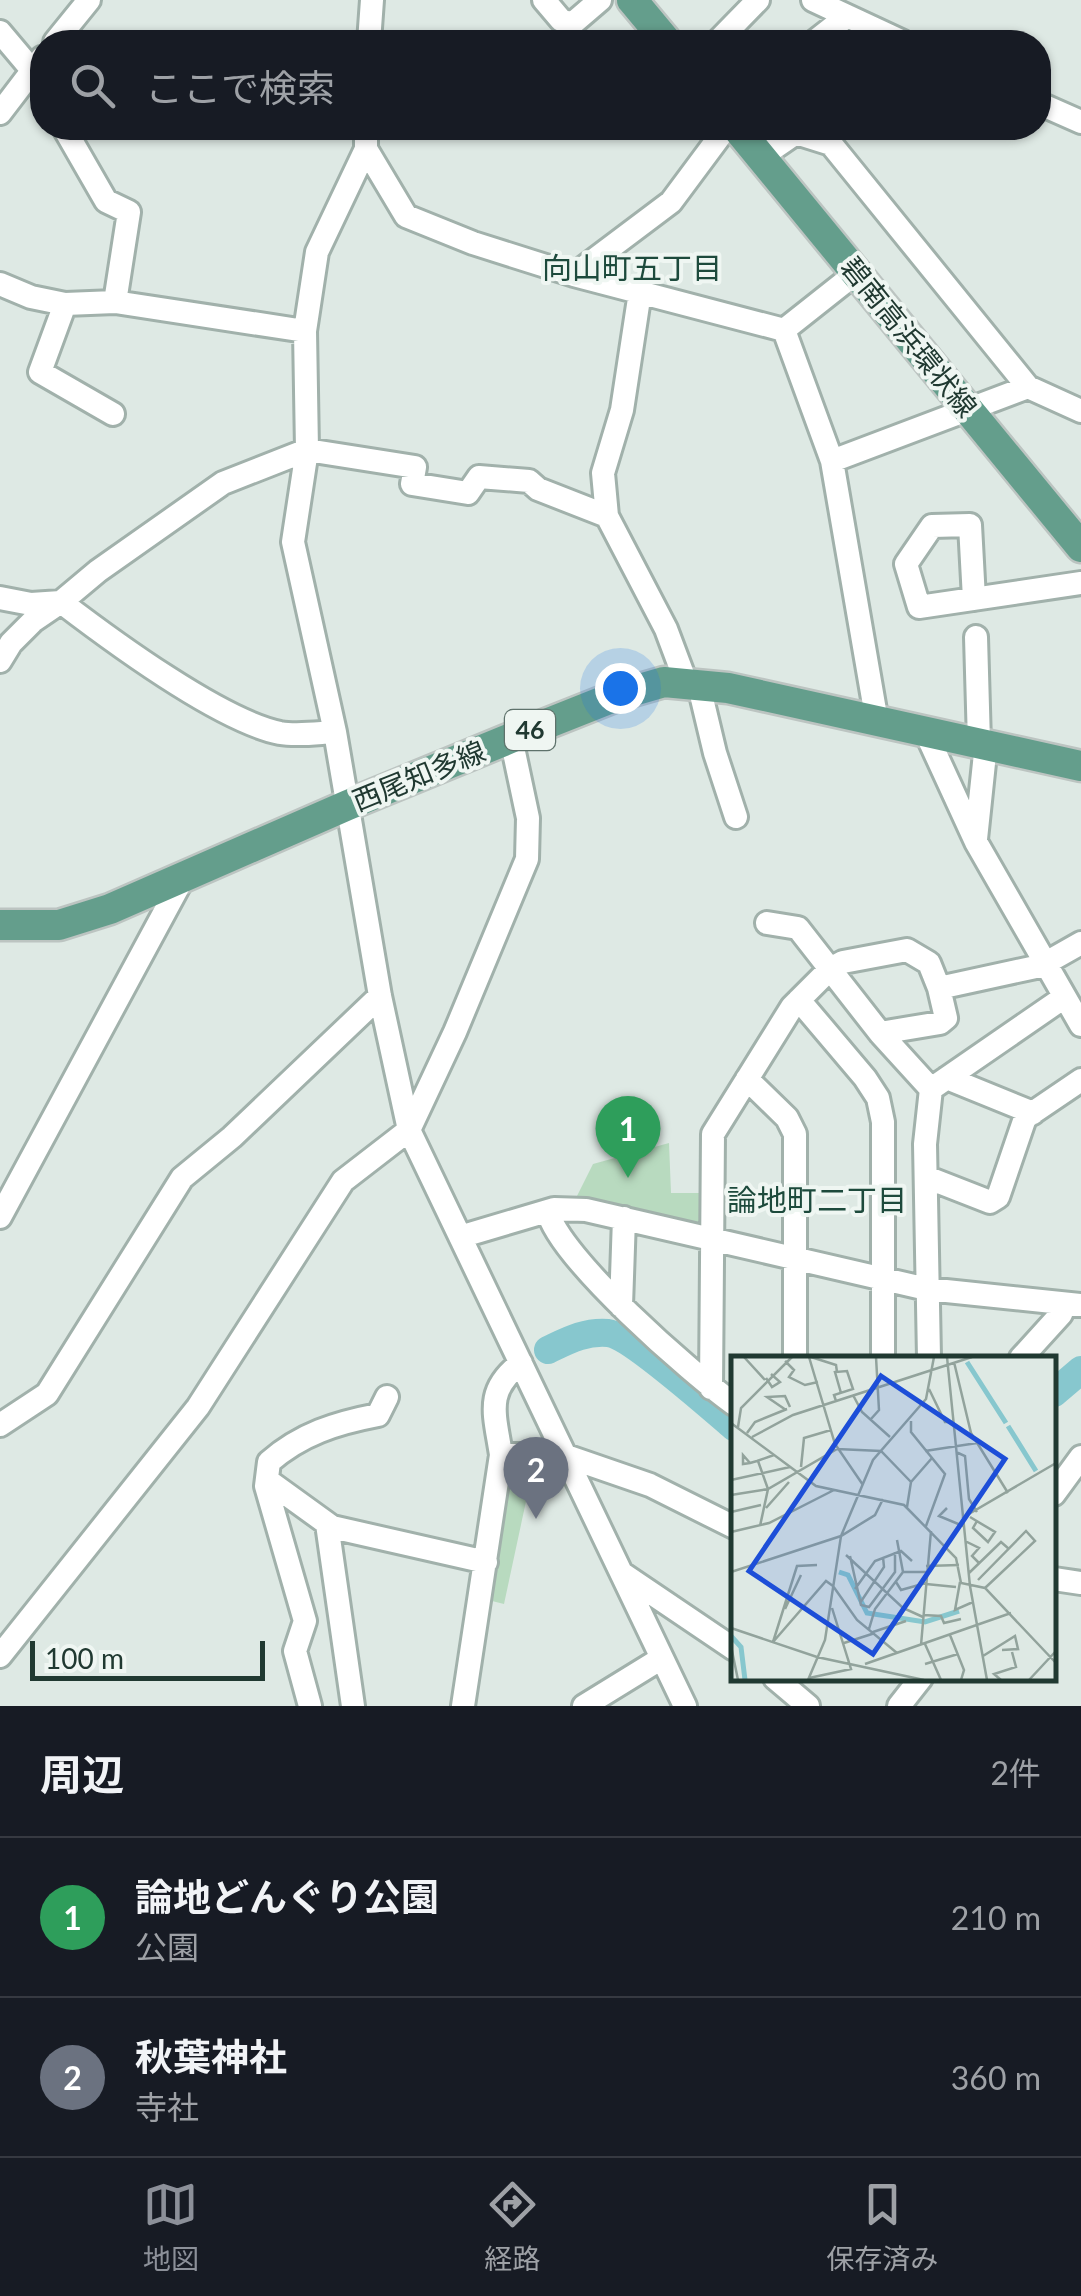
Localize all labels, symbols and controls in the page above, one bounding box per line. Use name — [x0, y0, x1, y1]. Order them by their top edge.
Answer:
search box — [30, 30, 1051, 140]
icon: search — [65, 58, 120, 113]
text: ここで検索 — [145, 64, 335, 110]
district label: 向山町五丁目 — [542, 249, 722, 285]
street label: 碧南高浜環状線 — [835, 250, 985, 423]
your location — [595, 663, 646, 714]
road number: 46 — [505, 710, 555, 750]
street label: 西尾知多線 — [347, 733, 490, 817]
pin: 1 — [596, 1096, 660, 1178]
district label: 論地町二丁目 — [727, 1181, 907, 1217]
inset map — [731, 1356, 1056, 1681]
pin: 2 — [504, 1436, 568, 1519]
scale bar — [30, 1636, 265, 1680]
text: 100 m — [45, 1641, 124, 1675]
text: 周辺 — [40, 1749, 124, 1799]
text: 2件 — [990, 1753, 1041, 1792]
text: 論地どんぐり公園 — [135, 1873, 439, 1919]
text: 1 — [63, 1898, 82, 1937]
text: 210 m — [951, 1898, 1041, 1937]
text: 公園 — [135, 1927, 199, 1966]
text: 秋葉神社 — [135, 2033, 287, 2079]
text: 2 — [63, 2058, 82, 2097]
text: 360 m — [951, 2058, 1041, 2097]
text: 寺社 — [135, 2087, 199, 2126]
tab: 地図 — [143, 2177, 199, 2277]
tab: 経路 — [484, 2177, 540, 2277]
tab: 保存済み — [826, 2177, 938, 2277]

